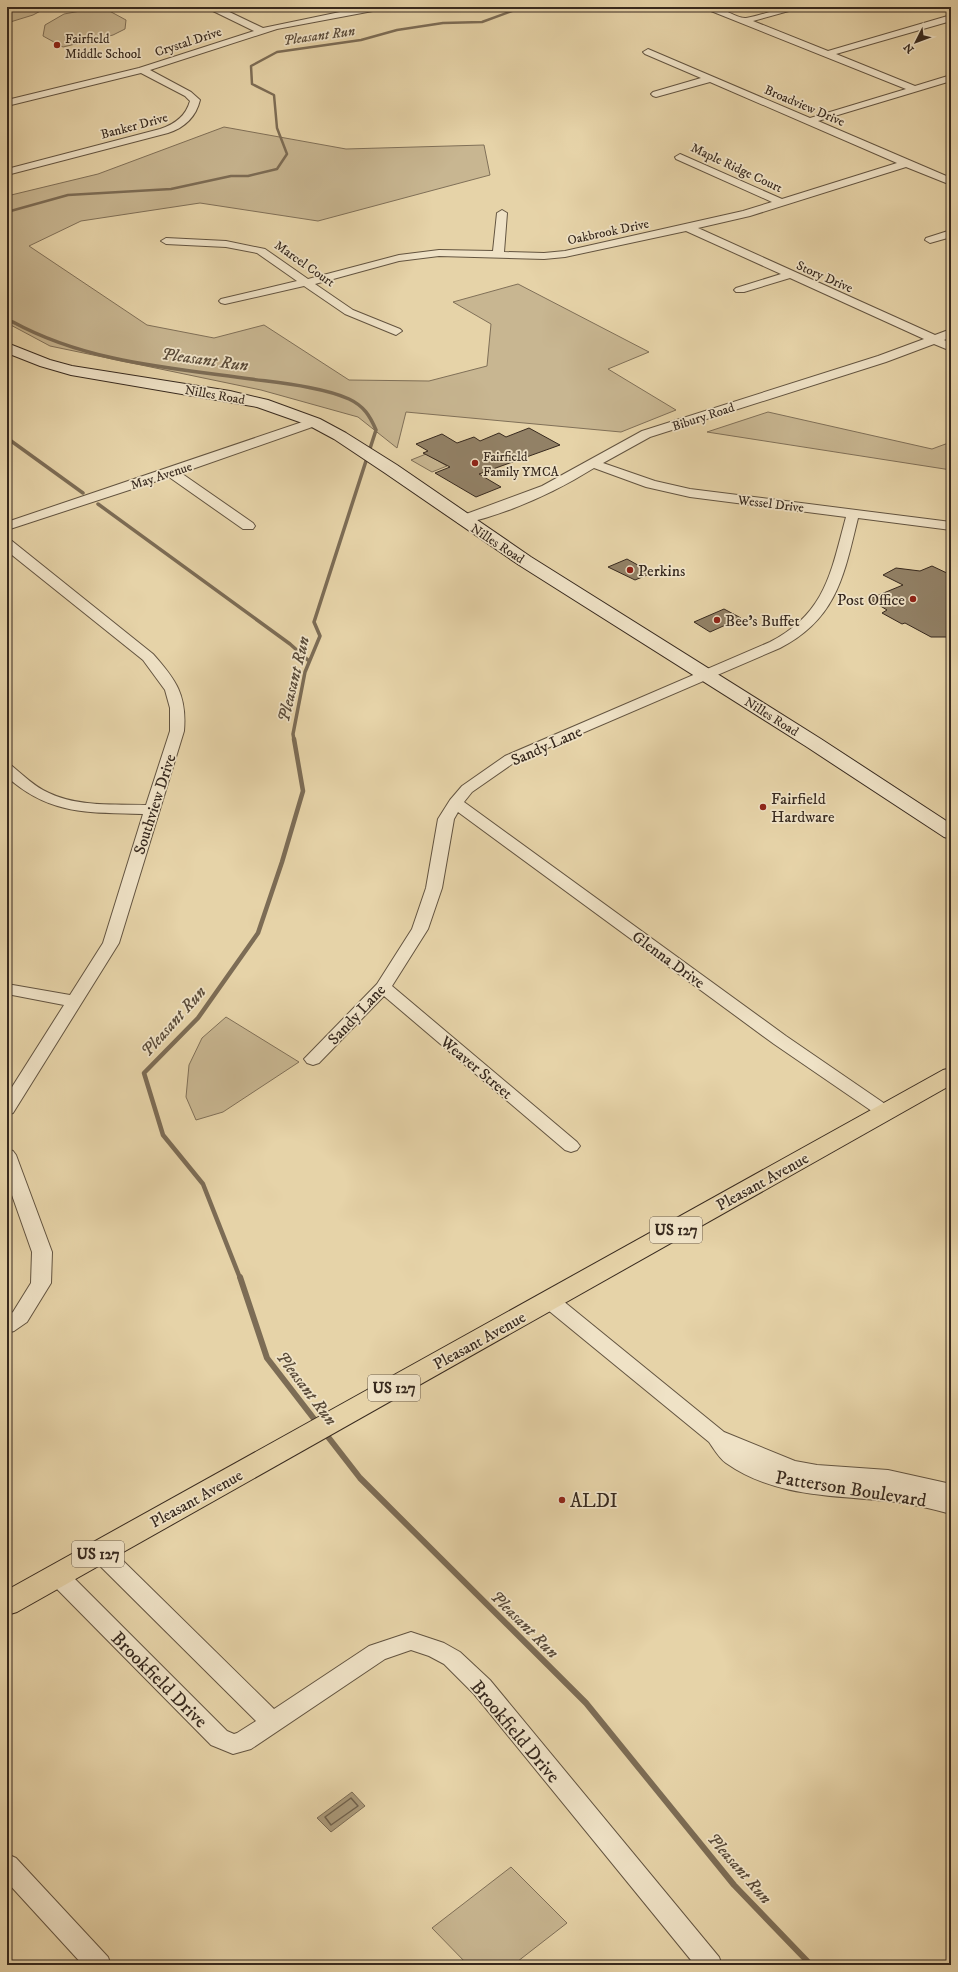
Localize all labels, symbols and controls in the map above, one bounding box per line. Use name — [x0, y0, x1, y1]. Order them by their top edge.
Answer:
water label: Pleasant Run — [282, 22, 356, 50]
north arrow — [896, 22, 936, 62]
street label: Crystal Drive — [153, 24, 224, 60]
place label: Fairfield Middle School — [65, 31, 141, 62]
marker: Fairfield Middle School — [52, 40, 62, 50]
text: N — [901, 40, 918, 56]
street label: Broadview Drive — [762, 82, 847, 130]
street label: Banker Drive — [99, 109, 170, 143]
street label: Maple Ridge Court — [688, 140, 785, 196]
street label: Oakbrook Drive — [566, 216, 650, 248]
street label: Marcel Court — [271, 237, 338, 290]
street label: Story Drive — [794, 257, 855, 296]
water label: Pleasant Run — [160, 343, 250, 377]
street label: Nilles Road — [183, 382, 247, 408]
street label: Bibury Road — [670, 399, 737, 435]
place label: Fairfield Family YMCA — [483, 449, 560, 480]
street label: May Avenue — [129, 458, 194, 493]
marker: Fairfield Family YMCA — [470, 458, 480, 468]
street label: Wessel Drive — [736, 492, 805, 516]
street label: Nilles Road — [468, 521, 528, 567]
place label: Perkins — [638, 561, 685, 581]
marker: Perkins — [625, 565, 635, 575]
place label: Post Office — [837, 590, 905, 610]
marker: Post Office — [908, 594, 918, 604]
place label: Bee's Buffet — [725, 611, 800, 631]
marker: Bee's Buffet — [712, 615, 722, 625]
water label: Pleasant Run — [273, 634, 315, 724]
street label: Nilles Road — [741, 694, 802, 740]
street label: Sandy Lane — [508, 721, 585, 770]
street label: Southview Drive — [129, 751, 181, 857]
place label: Fairfield Hardware — [771, 789, 835, 827]
marker: Fairfield Hardware — [758, 802, 768, 812]
street label: Glenna Drive — [628, 927, 709, 993]
street label: Sandy Lane — [324, 980, 390, 1049]
water label: Pleasant Run — [136, 981, 212, 1062]
street label: Weaver Street — [435, 1031, 517, 1104]
street label: Pleasant Avenue — [713, 1148, 812, 1215]
road number: US 127 — [650, 1217, 702, 1243]
street label: Pleasant Avenue — [430, 1307, 529, 1374]
water label: Pleasant Run — [271, 1347, 342, 1431]
road number: US 127 — [368, 1375, 420, 1401]
street label: Pleasant Avenue — [147, 1465, 246, 1532]
street label: Patterson Boulevard — [774, 1466, 928, 1513]
place label: ALDI — [570, 1490, 618, 1513]
marker: ALDI — [557, 1495, 567, 1505]
road number: US 127 — [72, 1541, 124, 1567]
water label: Pleasant Run — [485, 1586, 563, 1664]
street label: Brookfield Drive — [106, 1627, 212, 1733]
street label: Brookfield Drive — [465, 1676, 565, 1788]
water label: Pleasant Run — [702, 1828, 777, 1909]

